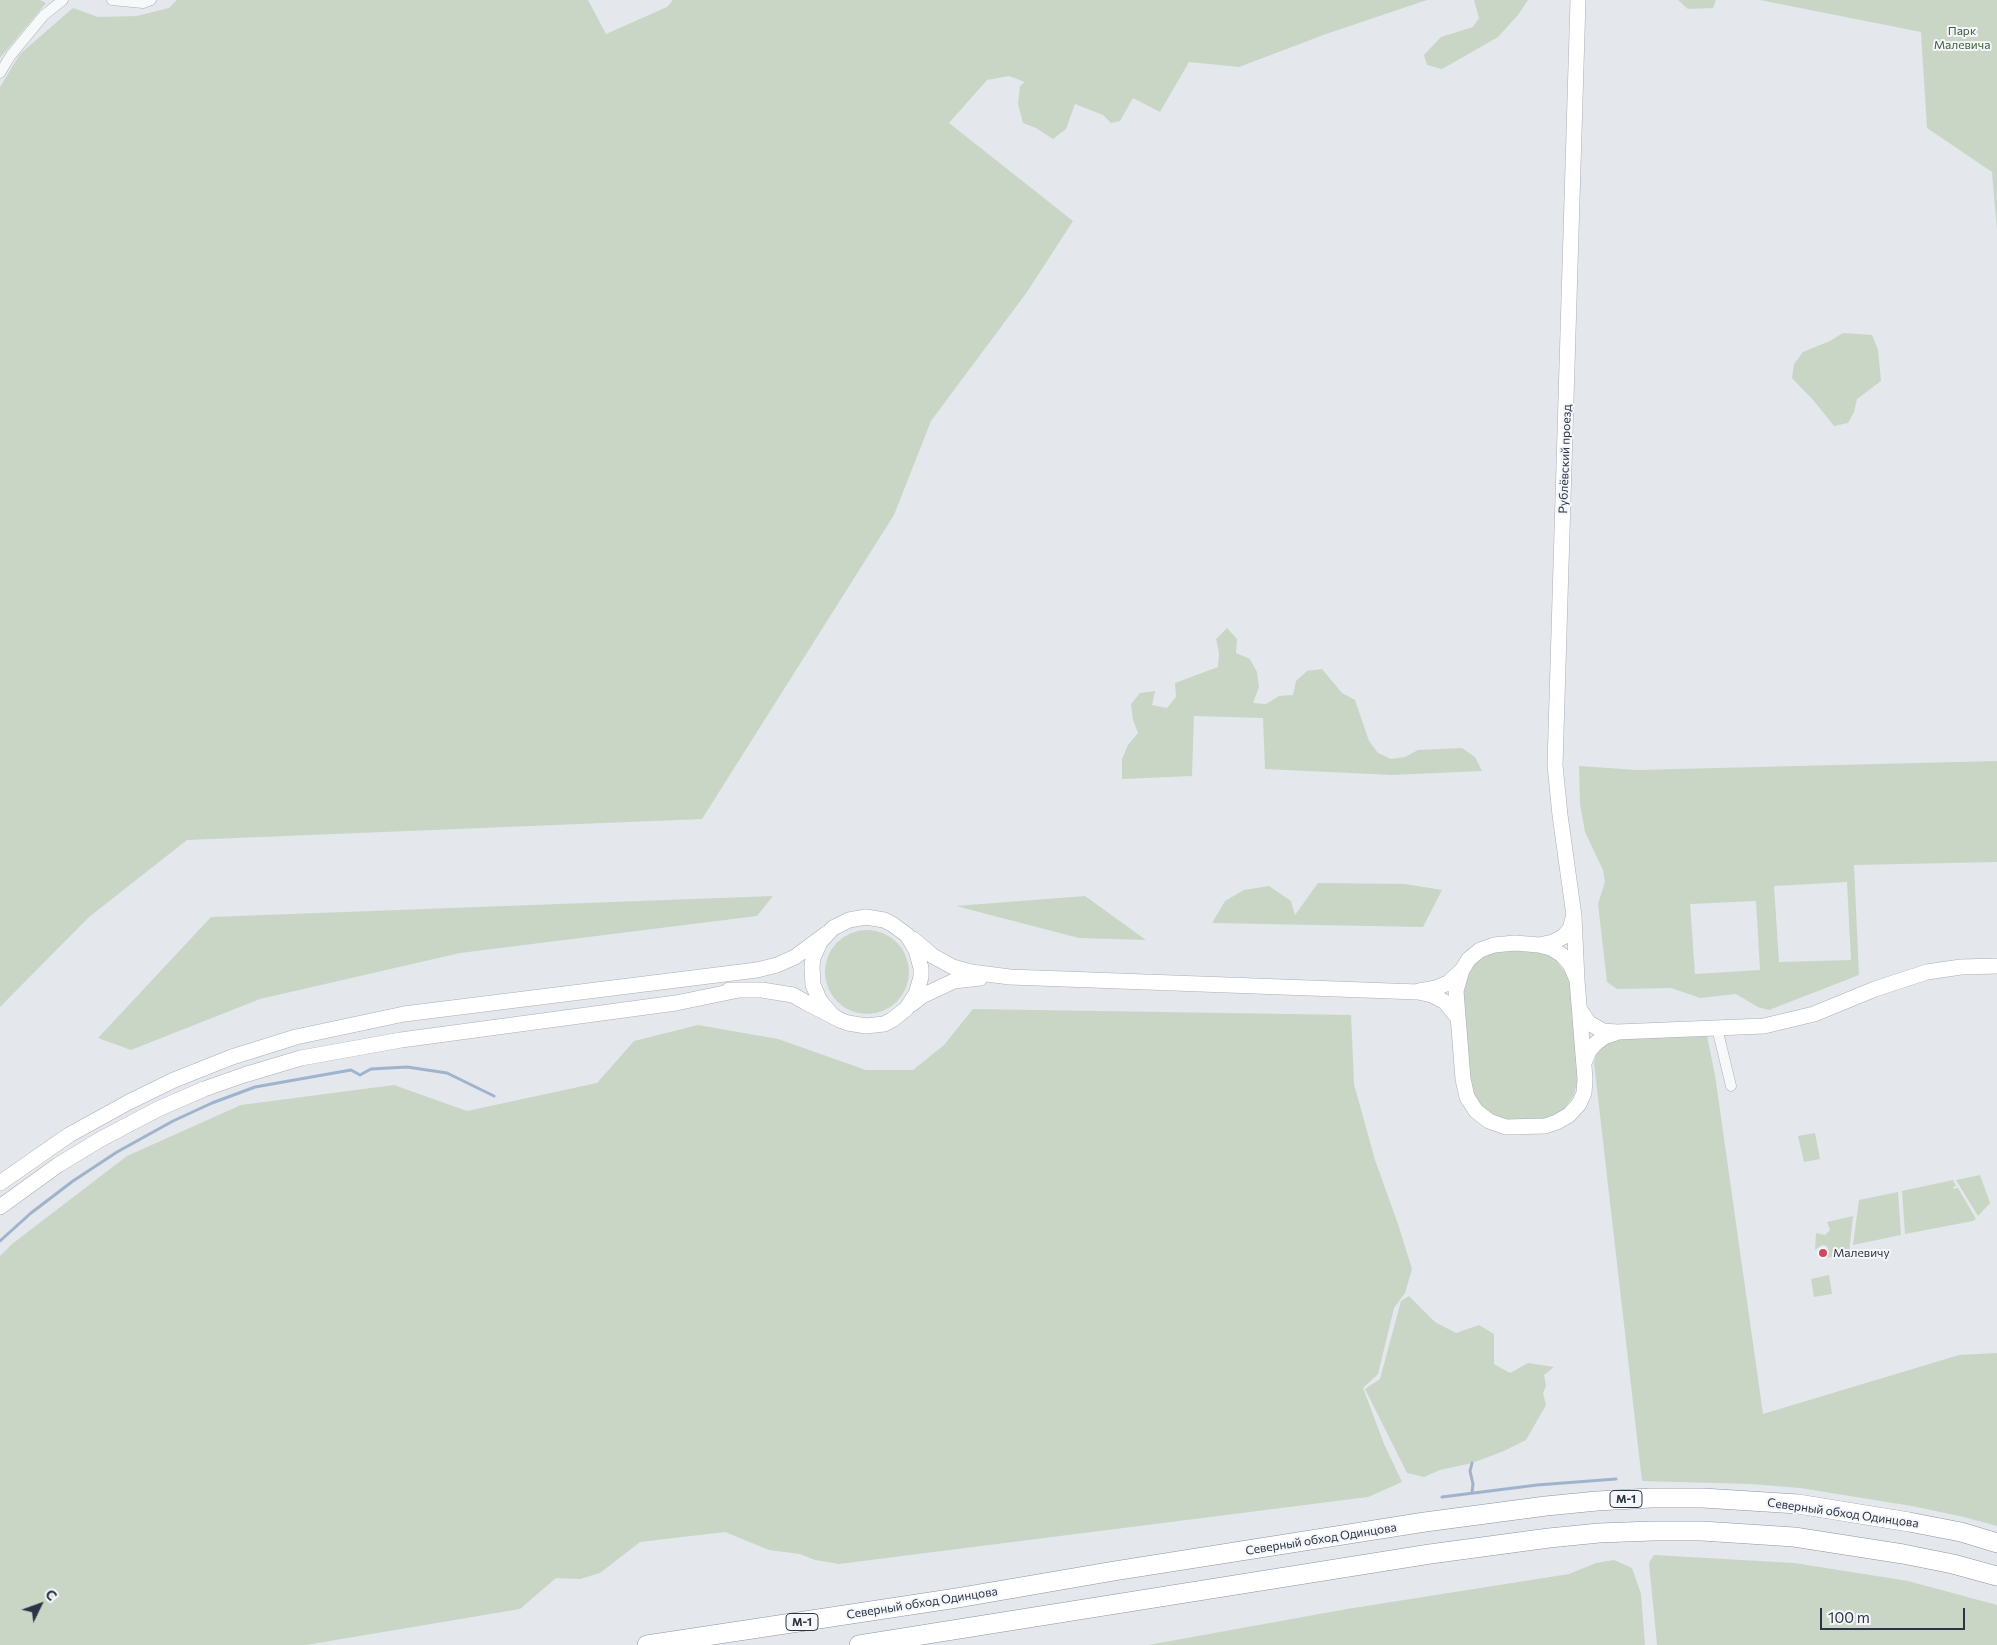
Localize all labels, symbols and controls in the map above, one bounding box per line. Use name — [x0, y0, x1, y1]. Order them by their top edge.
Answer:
park label: Парк Малевича — [1934, 24, 1990, 52]
street label: Рублёвский проезд — [1556, 404, 1574, 514]
place label: Малевичу — [1833, 1246, 1890, 1260]
marker: Малевичу — [1817, 1247, 1829, 1259]
road number: М-1 — [1610, 1490, 1642, 1508]
street label: Северный обход Одинцова — [1766, 1495, 1920, 1531]
street label: Северный обход Одинцова — [1244, 1520, 1398, 1558]
north arrow — [15, 1580, 65, 1630]
street label: Северный обход Одинцова — [845, 1584, 999, 1622]
text: С — [42, 1585, 61, 1604]
scale bar — [1822, 1598, 1967, 1630]
text: 100 m — [1828, 1608, 1870, 1626]
road number: М-1 — [786, 1614, 818, 1630]

